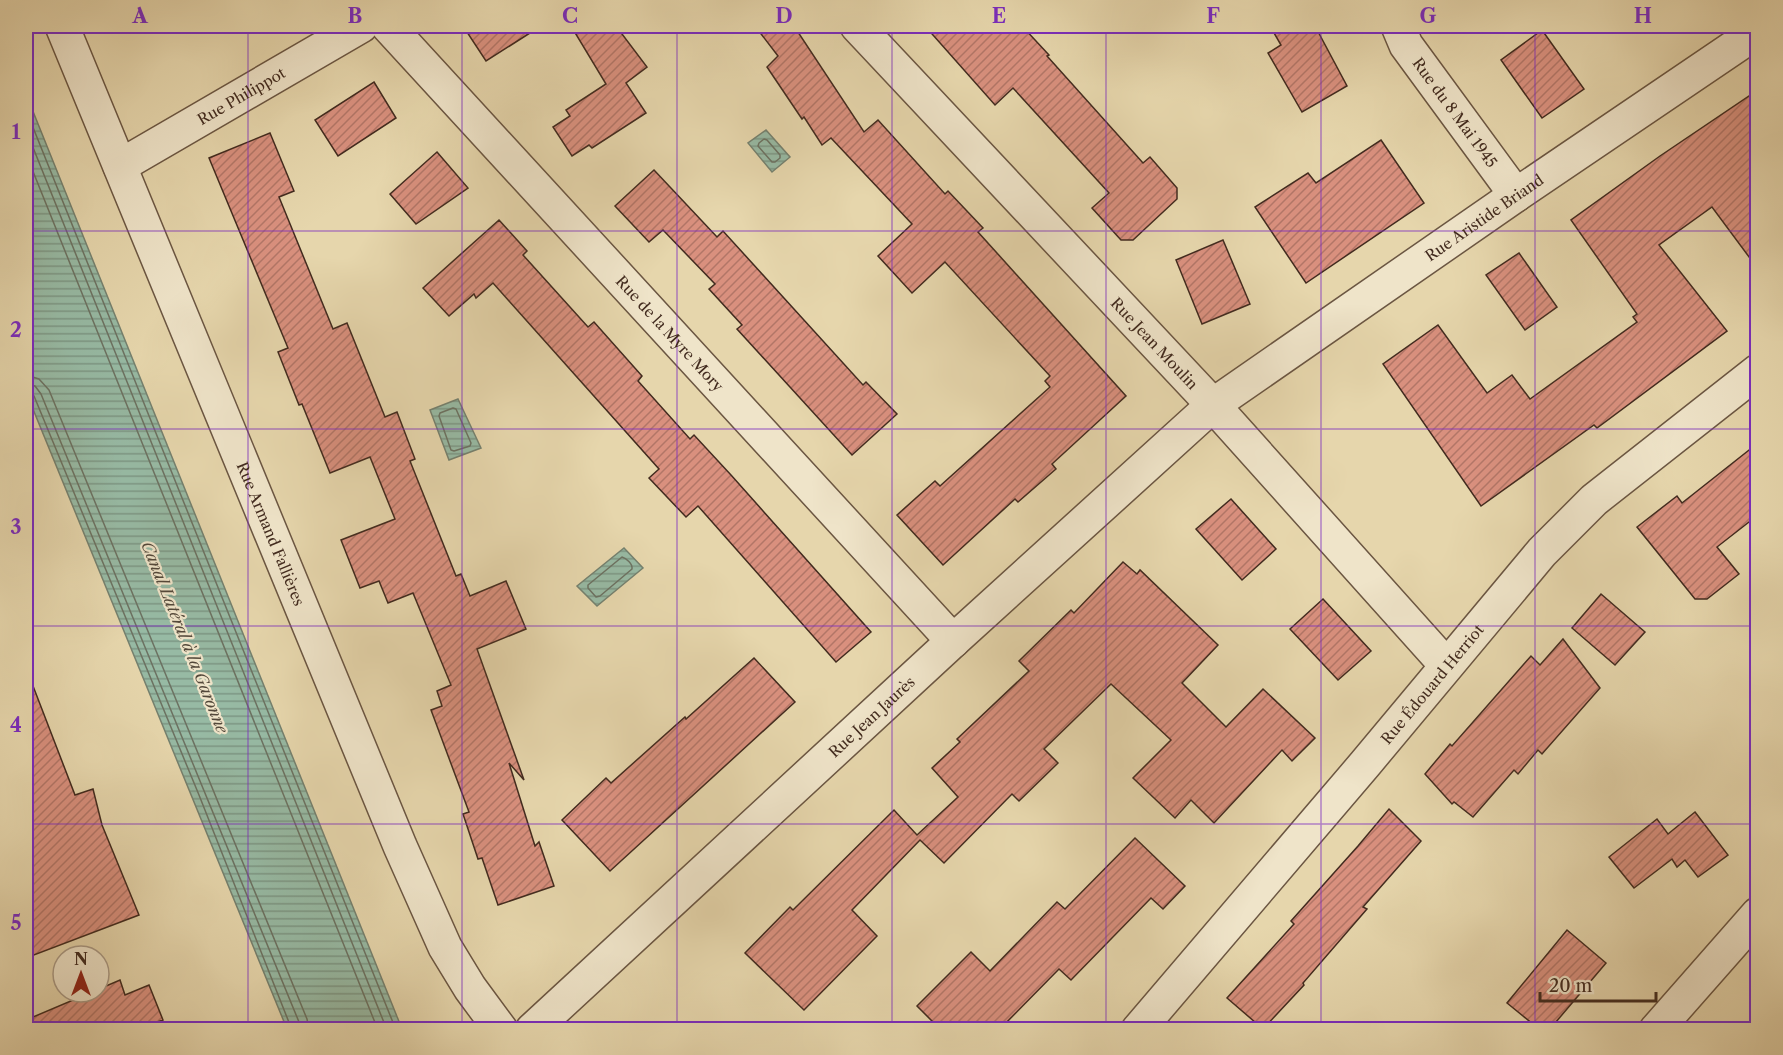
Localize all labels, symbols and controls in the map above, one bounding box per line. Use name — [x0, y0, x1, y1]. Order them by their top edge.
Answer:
text: A — [131, 4, 148, 28]
text: B — [348, 4, 363, 28]
text: C — [562, 4, 578, 28]
text: D — [775, 4, 793, 28]
text: E — [992, 4, 1006, 28]
text: F — [1206, 4, 1220, 28]
text: G — [1420, 4, 1437, 28]
text: H — [1634, 4, 1652, 28]
street label: Rue du 8 Mai 1945 — [1409, 54, 1502, 171]
street label: Rue Philippot — [194, 62, 289, 129]
text: 1 — [12, 120, 21, 144]
street label: Rue Aristide Briand — [1421, 170, 1547, 265]
street label: Rue de la Myre Mory — [612, 271, 729, 395]
street label: Rue Jean Moulin — [1107, 293, 1203, 393]
text: 2 — [10, 318, 22, 342]
street label: Rue Armand Fallières — [233, 459, 309, 608]
text: 3 — [10, 515, 22, 539]
water label: Canal Latéral à la Garonne — [137, 538, 233, 737]
street label: Rue Édouard Herriot — [1376, 620, 1488, 748]
street label: Rue Jean Jaurès — [824, 672, 918, 761]
text: 4 — [10, 713, 22, 737]
text: 5 — [10, 911, 22, 935]
north arrow — [51, 944, 111, 1004]
text: N — [74, 949, 88, 969]
scale bar — [1540, 965, 1656, 1003]
text: 20 m — [1549, 975, 1593, 997]

